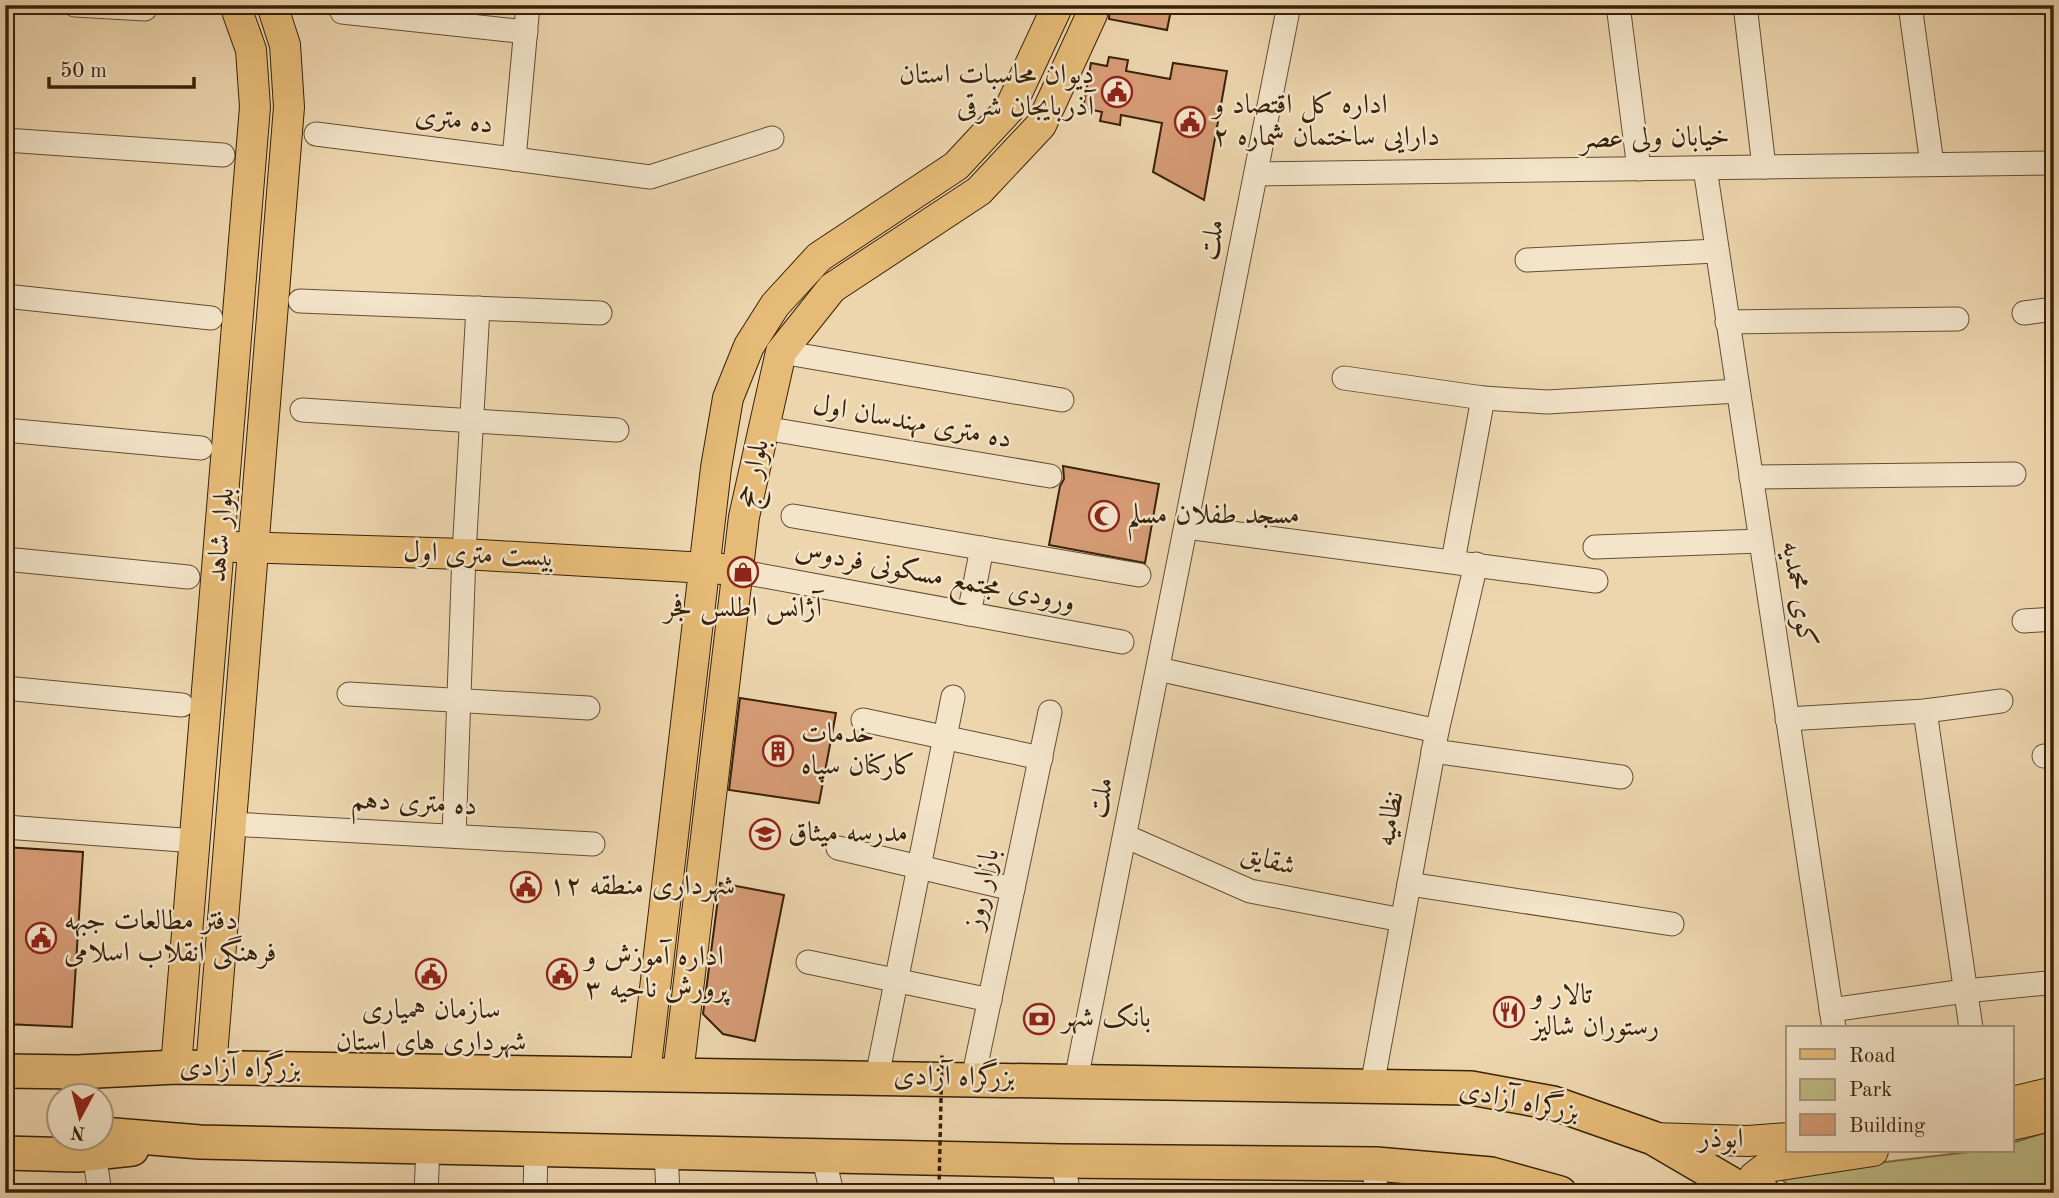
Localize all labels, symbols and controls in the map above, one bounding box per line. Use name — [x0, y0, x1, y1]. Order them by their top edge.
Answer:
scale bar — [49, 46, 194, 90]
text: 50 m — [60, 61, 107, 82]
place label: دیوان محاسبات استان آذربایجان شرقی — [899, 62, 1097, 124]
public building icon: دیوان محاسبات استان آذربایجان شرقی — [1100, 75, 1134, 109]
place label: اداره کل اقتصاد و دارایی ساختمان شماره ۲ — [1210, 90, 1440, 154]
street label: ده متری — [413, 102, 495, 140]
public building icon: اداره کل اقتصاد و دارایی ساختمان شماره ۲ — [1173, 105, 1207, 139]
street label: خیابان ولی عصر — [1577, 124, 1730, 156]
street label: ملت — [1195, 217, 1231, 263]
street label: ده متری مهندسان اول — [810, 392, 1014, 456]
street label: بلوار حج — [733, 437, 783, 513]
street label: بلوار شاهد — [204, 487, 241, 583]
mosque icon: مسجد طفلان مسلم — [1087, 499, 1121, 533]
place label: مسجد طفلان مسلم — [1127, 501, 1300, 542]
street label: ورودی مجتمع مسکونی فردوس — [791, 534, 1078, 627]
street label: بیست متری اول — [403, 539, 555, 573]
street label: کوی محمدیه — [1775, 539, 1821, 649]
shop icon: آژانس اطلس فجر — [726, 555, 760, 589]
place label: آژانس اطلس فجر — [661, 590, 825, 625]
place label: خدمات کارکنان سپاه — [801, 721, 915, 783]
building icon: خدمات کارکنان سپاه — [761, 734, 795, 768]
street label: ملت — [1084, 775, 1120, 821]
street label: ده متری دهم — [350, 787, 478, 831]
street label: نظامیه — [1372, 789, 1410, 849]
school or university icon: مدرسه میثاق — [748, 817, 782, 851]
place label: مدرسه میثاق — [788, 820, 908, 848]
street label: شقایق — [1237, 840, 1298, 883]
street label: بازار روز — [960, 846, 1005, 935]
public building icon: شهرداری منطقه ۱۲ — [509, 870, 543, 904]
place label: شهرداری منطقه ۱۲ — [549, 873, 735, 903]
place label: دفتر مطالعات جبهه فرهنگی انقلاب اسلامی — [64, 908, 277, 970]
public building icon: دفتر مطالعات جبهه فرهنگی انقلاب اسلامی — [24, 921, 58, 955]
place label: اداره آموزش و پرورش ناحیه ۳ — [582, 939, 731, 1006]
public building icon: سازمان همیاری شهرداری های استان — [414, 957, 448, 991]
public building icon: اداره آموزش و پرورش ناحیه ۳ — [545, 957, 579, 991]
place label: تالار و رستوران شالیز — [1529, 982, 1659, 1043]
restaurant icon: تالار و رستوران شالیز — [1492, 995, 1526, 1029]
place label: سازمان همیاری شهرداری های استان — [336, 997, 526, 1059]
bank icon: بانک شهر — [1022, 1002, 1056, 1036]
place label: بانک شهر — [1059, 1003, 1151, 1035]
legend — [1786, 1026, 2014, 1152]
text: Road — [1849, 1046, 1896, 1067]
street label: بزرگراه آزادی — [179, 1047, 301, 1085]
street label: بزرگراه آزادی — [893, 1056, 1015, 1094]
street label: بزرگراه آزادی — [1457, 1070, 1583, 1128]
text: Park — [1849, 1080, 1892, 1101]
north arrow — [46, 1082, 116, 1152]
text: Building — [1849, 1116, 1926, 1137]
text: N — [69, 1121, 87, 1142]
street label: ابوذر — [1695, 1126, 1744, 1155]

